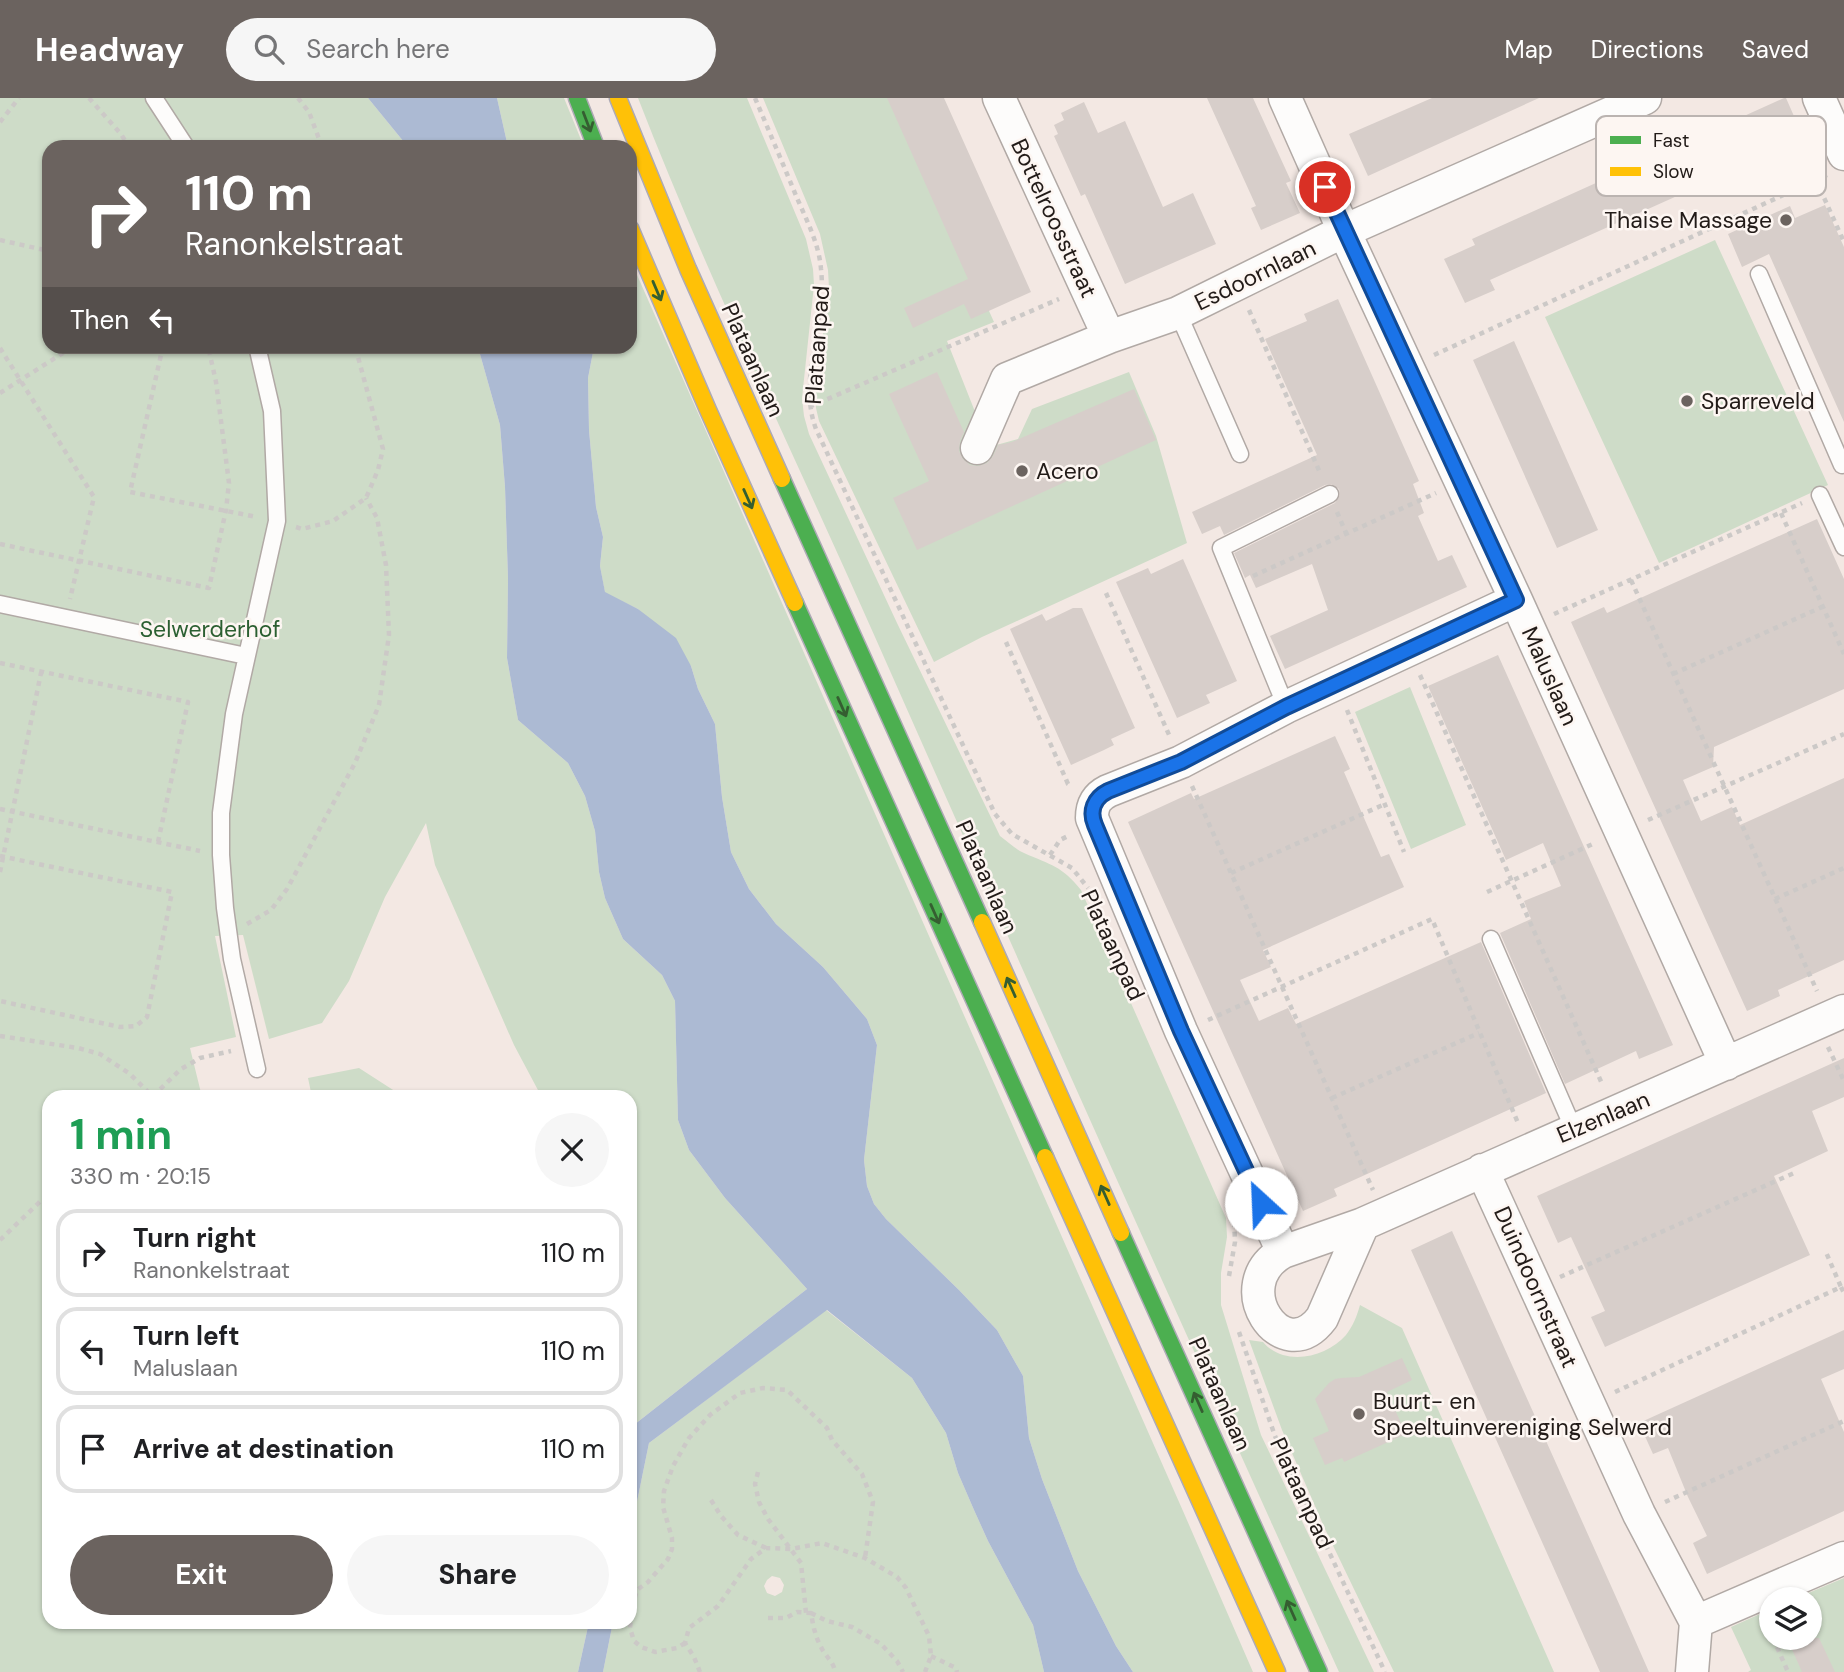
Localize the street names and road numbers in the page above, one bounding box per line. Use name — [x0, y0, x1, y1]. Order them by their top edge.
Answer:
street label: Bottelroosstraat — [1004, 134, 1104, 302]
street label: Esdoornlaan — [1189, 233, 1321, 317]
street label: Plataanpad — [798, 284, 836, 406]
street label: Plataanlaan — [715, 299, 791, 421]
street label: Maluslaan — [1515, 622, 1585, 730]
street label: Plataanlaan — [949, 816, 1025, 938]
street label: Plataanpad — [1074, 885, 1152, 1005]
street label: Elzenlaan — [1552, 1084, 1654, 1150]
street label: Duindoornstraat — [1487, 1202, 1585, 1372]
street label: Plataanlaan — [1182, 1333, 1258, 1455]
street label: Plataanpad — [1263, 1433, 1341, 1553]

